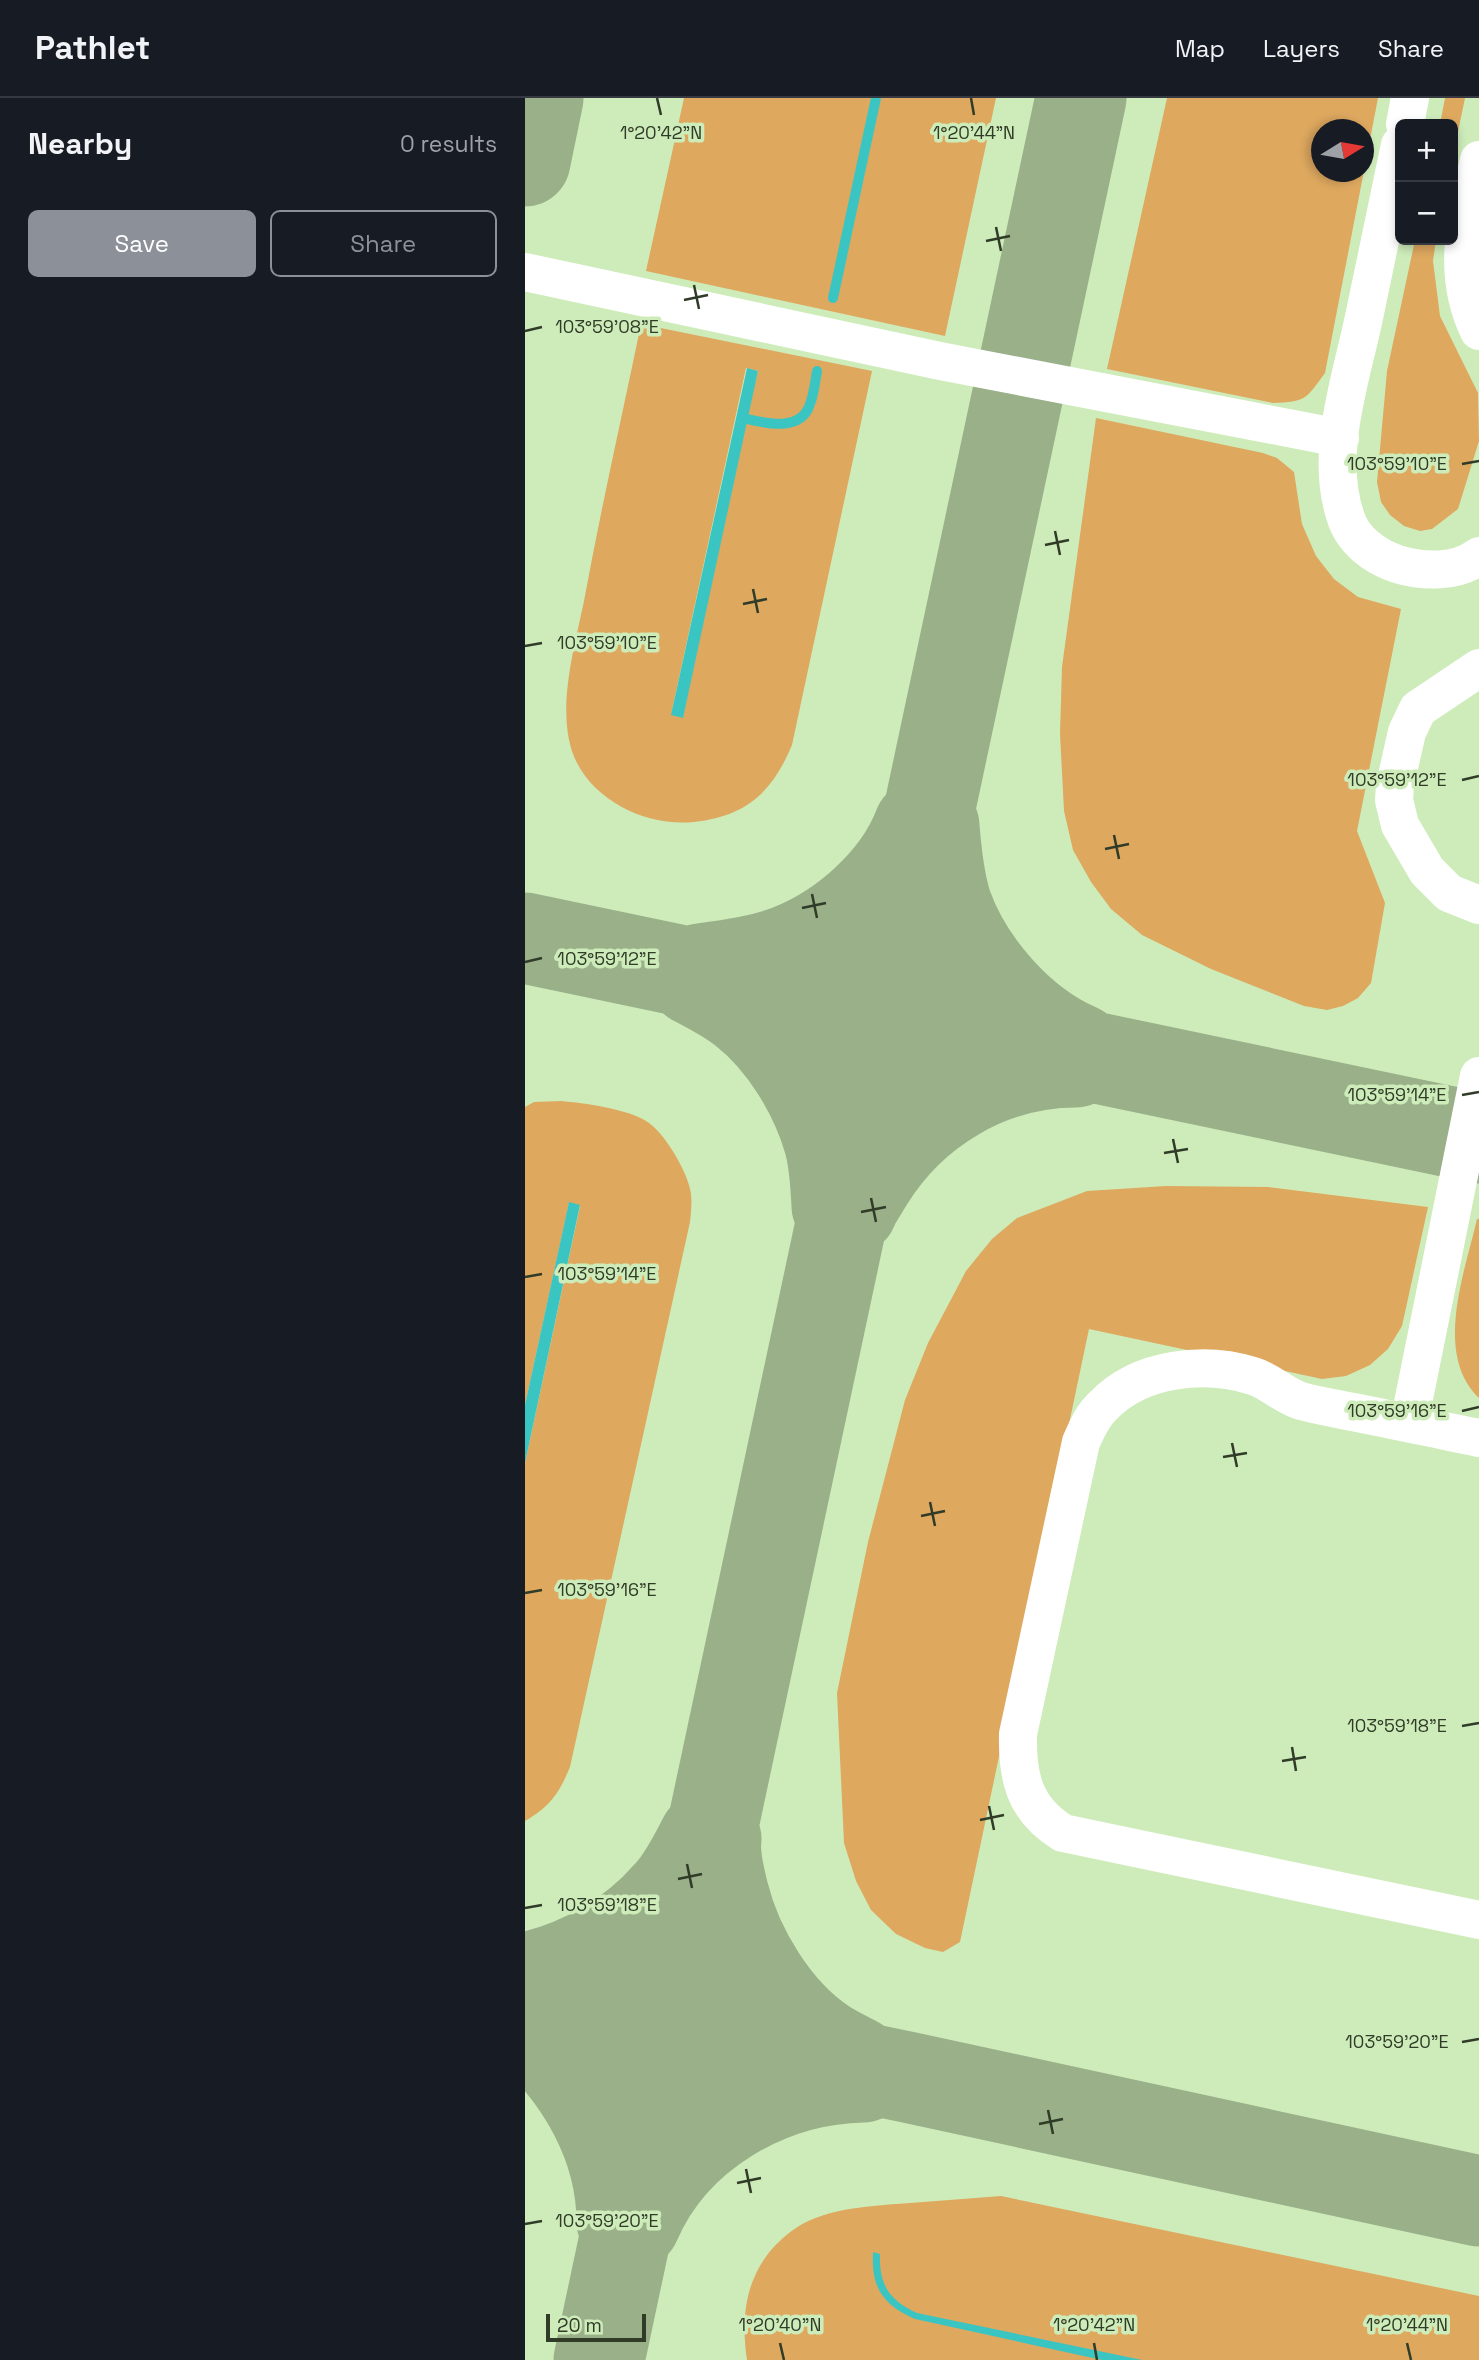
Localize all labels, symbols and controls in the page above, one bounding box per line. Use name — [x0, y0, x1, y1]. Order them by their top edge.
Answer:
text: Pathlet — [35, 27, 150, 69]
text: Map — [1175, 33, 1225, 64]
text: Layers — [1263, 33, 1340, 64]
text: Share — [1378, 33, 1444, 64]
north arrow — [1311, 119, 1374, 182]
map controls — [1395, 119, 1458, 245]
button: + — [1395, 119, 1458, 182]
text: 1°20'42"N — [620, 121, 702, 144]
text: 1°20'44"N — [933, 121, 1015, 144]
text: Nearby — [28, 124, 132, 163]
text: 0 results — [400, 129, 497, 159]
button: − — [1395, 182, 1458, 245]
button: Save — [28, 210, 256, 277]
button: Share — [270, 210, 497, 277]
text: 103°59'08"E — [555, 315, 659, 338]
text: 103°59'10"E — [1347, 452, 1447, 475]
text: 103°59'10"E — [557, 631, 657, 654]
text: 103°59'12"E — [1347, 768, 1447, 791]
text: 103°59'12"E — [557, 947, 657, 970]
text: 103°59'14"E — [1347, 1083, 1447, 1106]
text: 103°59'14"E — [557, 1262, 657, 1285]
text: 103°59'16"E — [1347, 1399, 1447, 1422]
text: 103°59'16"E — [557, 1578, 657, 1601]
text: 103°59'18"E — [1347, 1714, 1447, 1737]
text: 103°59'18"E — [557, 1893, 657, 1916]
text: 103°59'20"E — [1345, 2030, 1449, 2053]
text: 103°59'20"E — [555, 2209, 659, 2232]
scale bar — [546, 2311, 646, 2343]
text: 20 m — [557, 2313, 602, 2338]
text: 1°20'40"N — [739, 2313, 821, 2336]
text: 1°20'42"N — [1053, 2313, 1135, 2336]
text: 1°20'44"N — [1366, 2313, 1448, 2336]

